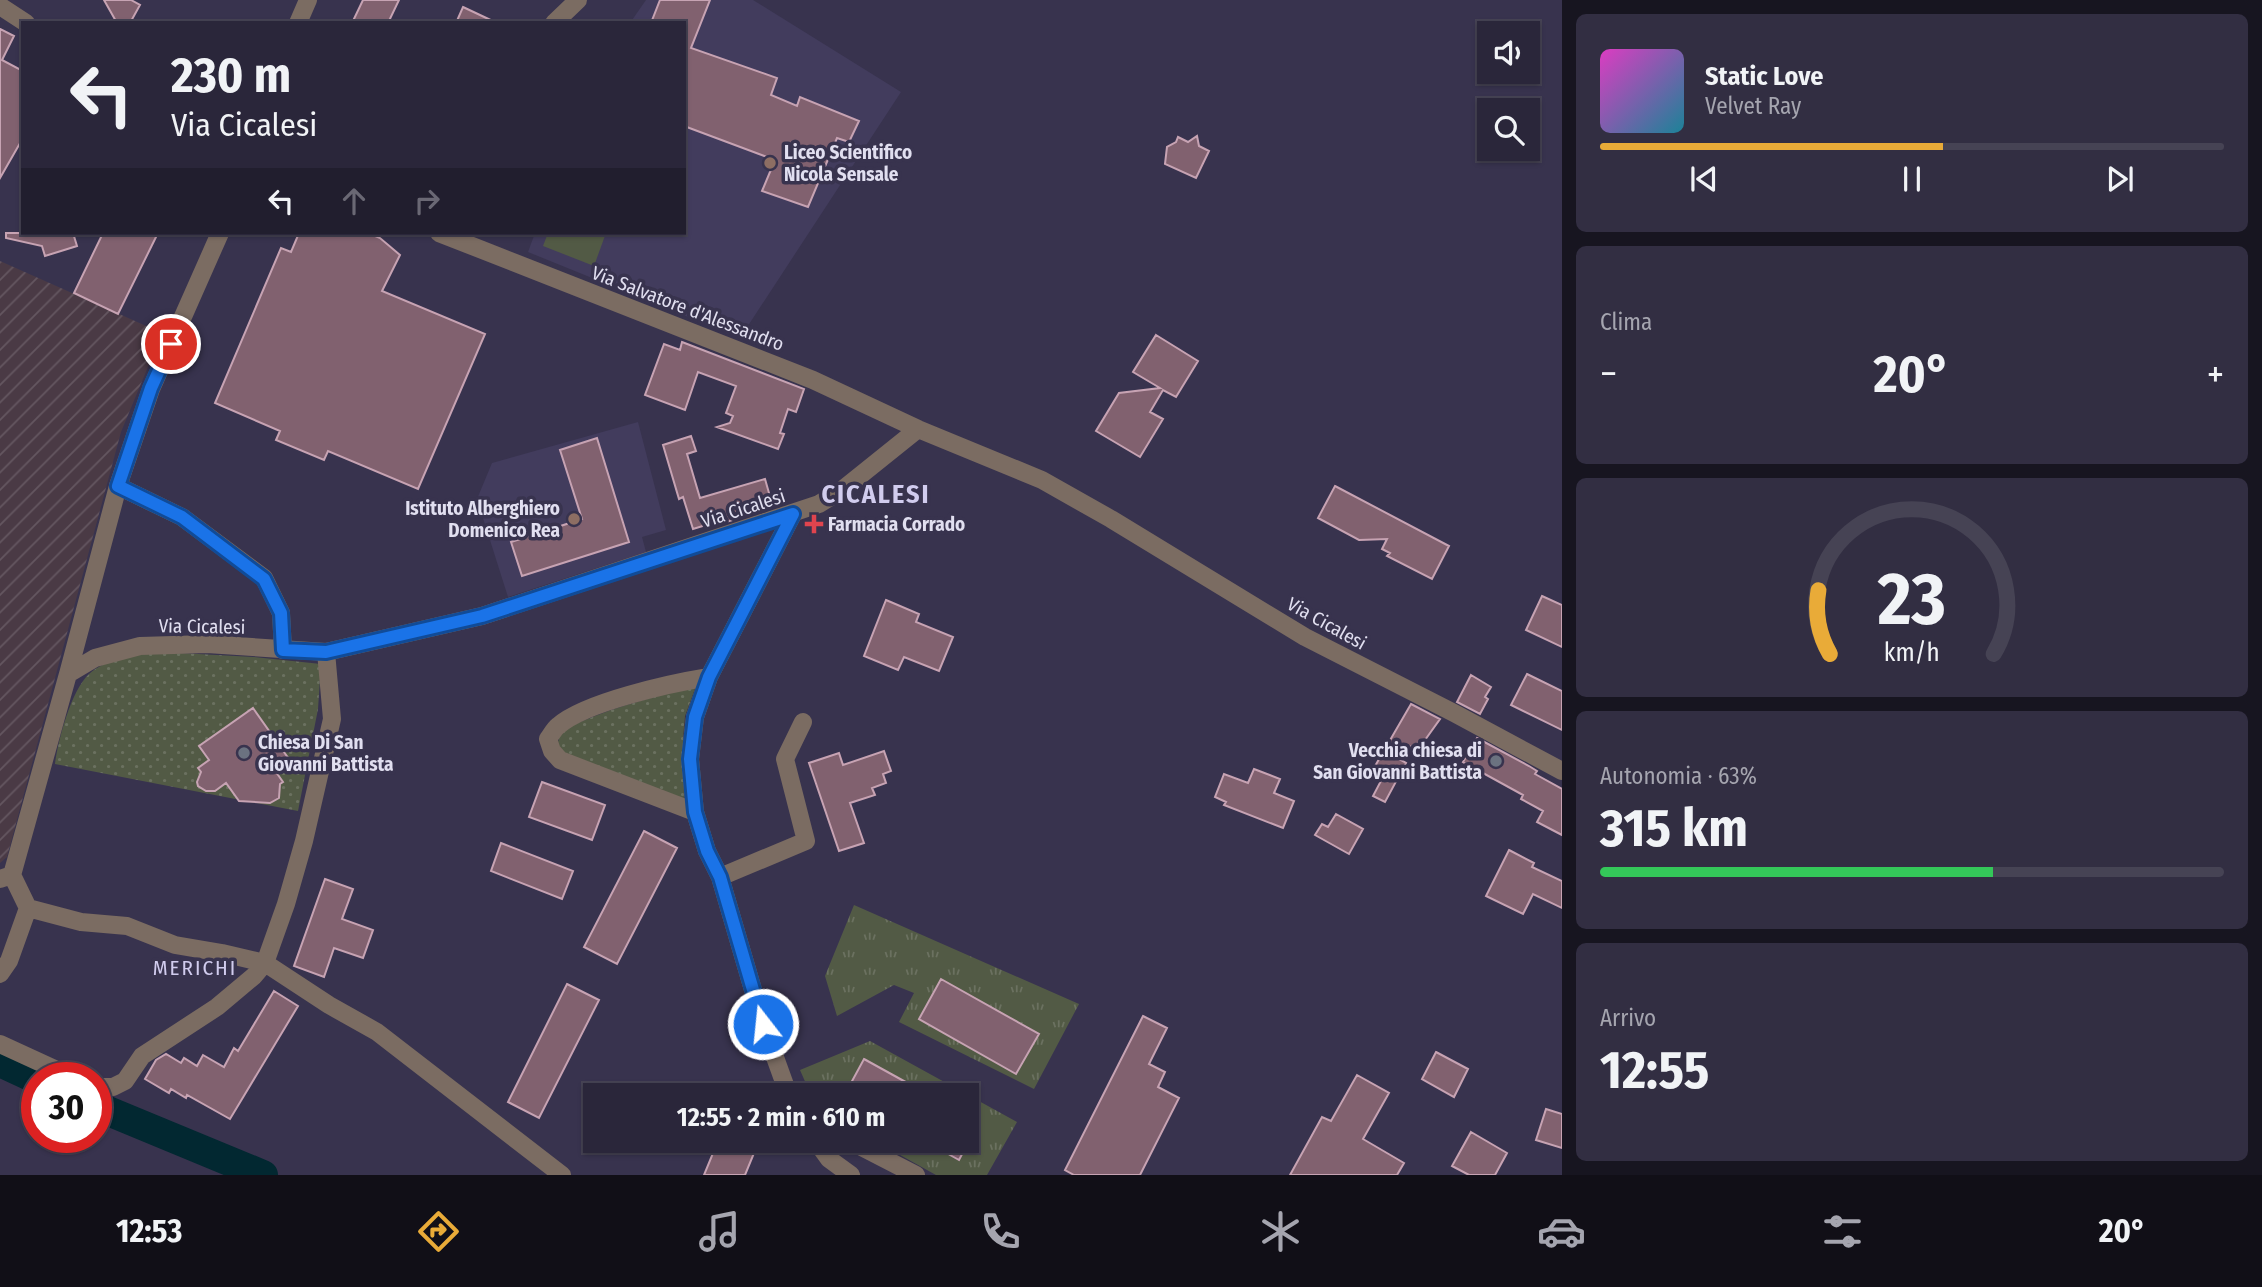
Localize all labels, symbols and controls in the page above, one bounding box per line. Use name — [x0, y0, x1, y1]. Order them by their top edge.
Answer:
map controls — [1477, 21, 1540, 161]
button: sound — [1477, 21, 1540, 84]
text: 230 m — [171, 46, 291, 105]
icon: left — [56, 49, 147, 140]
text: Static Love — [1705, 61, 1823, 92]
text: Velvet Ray — [1705, 92, 1801, 120]
button: search — [1477, 98, 1540, 161]
text: Via Cicalesi — [171, 106, 317, 144]
place label: Liceo Scientifico Nicola Sensale — [784, 141, 912, 186]
marker: Liceo Scientifico Nicola Sensale — [762, 155, 778, 171]
icon: previous — [1685, 160, 1723, 198]
icon: pause — [1893, 160, 1931, 198]
icon: next — [2101, 160, 2139, 198]
icon: left — [262, 182, 300, 220]
icon: ahead — [335, 182, 373, 220]
icon: right — [408, 182, 446, 220]
street label: Via Salvatore d'Alessandro — [588, 261, 787, 356]
text: Clima — [1600, 308, 1652, 336]
pin — [141, 314, 201, 374]
icon: arrive — [152, 325, 190, 363]
text: 20° — [1874, 343, 1950, 406]
text: − — [1600, 351, 1617, 397]
text: + — [2207, 351, 2224, 397]
district label: CICALESI — [821, 479, 931, 510]
street label: Via Cicalesi — [698, 484, 788, 533]
place label: Istituto Alberghiero Domenico Rea — [405, 497, 560, 542]
marker: Istituto Alberghiero Domenico Rea — [566, 511, 582, 527]
place label: Farmacia Corrado — [828, 513, 965, 536]
marker: Farmacia Corrado — [806, 516, 822, 532]
text: 23 — [1877, 556, 1946, 643]
street label: Via Cicalesi — [1283, 592, 1370, 655]
street label: Via Cicalesi — [158, 614, 246, 639]
text: km/h — [1884, 637, 1940, 667]
place label: Chiesa Di San Giovanni Battista — [258, 731, 394, 776]
place label: Vecchia chiesa di San Giovanni Battista — [1313, 739, 1482, 784]
marker: Chiesa Di San Giovanni Battista — [236, 745, 252, 761]
marker: Vecchia chiesa di San Giovanni Battista — [1488, 753, 1504, 769]
text: Autonomia · 63% — [1600, 762, 1757, 790]
text: 315 km — [1600, 797, 1748, 860]
district label: MERICHI — [153, 955, 237, 981]
position arrow — [726, 987, 800, 1061]
text: Arrivo — [1600, 1004, 1656, 1032]
text: 12:55 — [1600, 1039, 1709, 1102]
speed limit sign: 30 — [21, 1062, 112, 1153]
text: 12:55 · 2 min · 610 m — [677, 1102, 885, 1133]
icon: directions — [414, 1207, 463, 1256]
icon: music — [695, 1207, 744, 1256]
icon: phone — [976, 1207, 1025, 1256]
icon: climate — [1256, 1207, 1305, 1256]
icon: car — [1537, 1207, 1586, 1256]
icon: filters — [1818, 1207, 1867, 1256]
text: 12:53 — [116, 1212, 182, 1250]
text: 20° — [2099, 1212, 2146, 1250]

